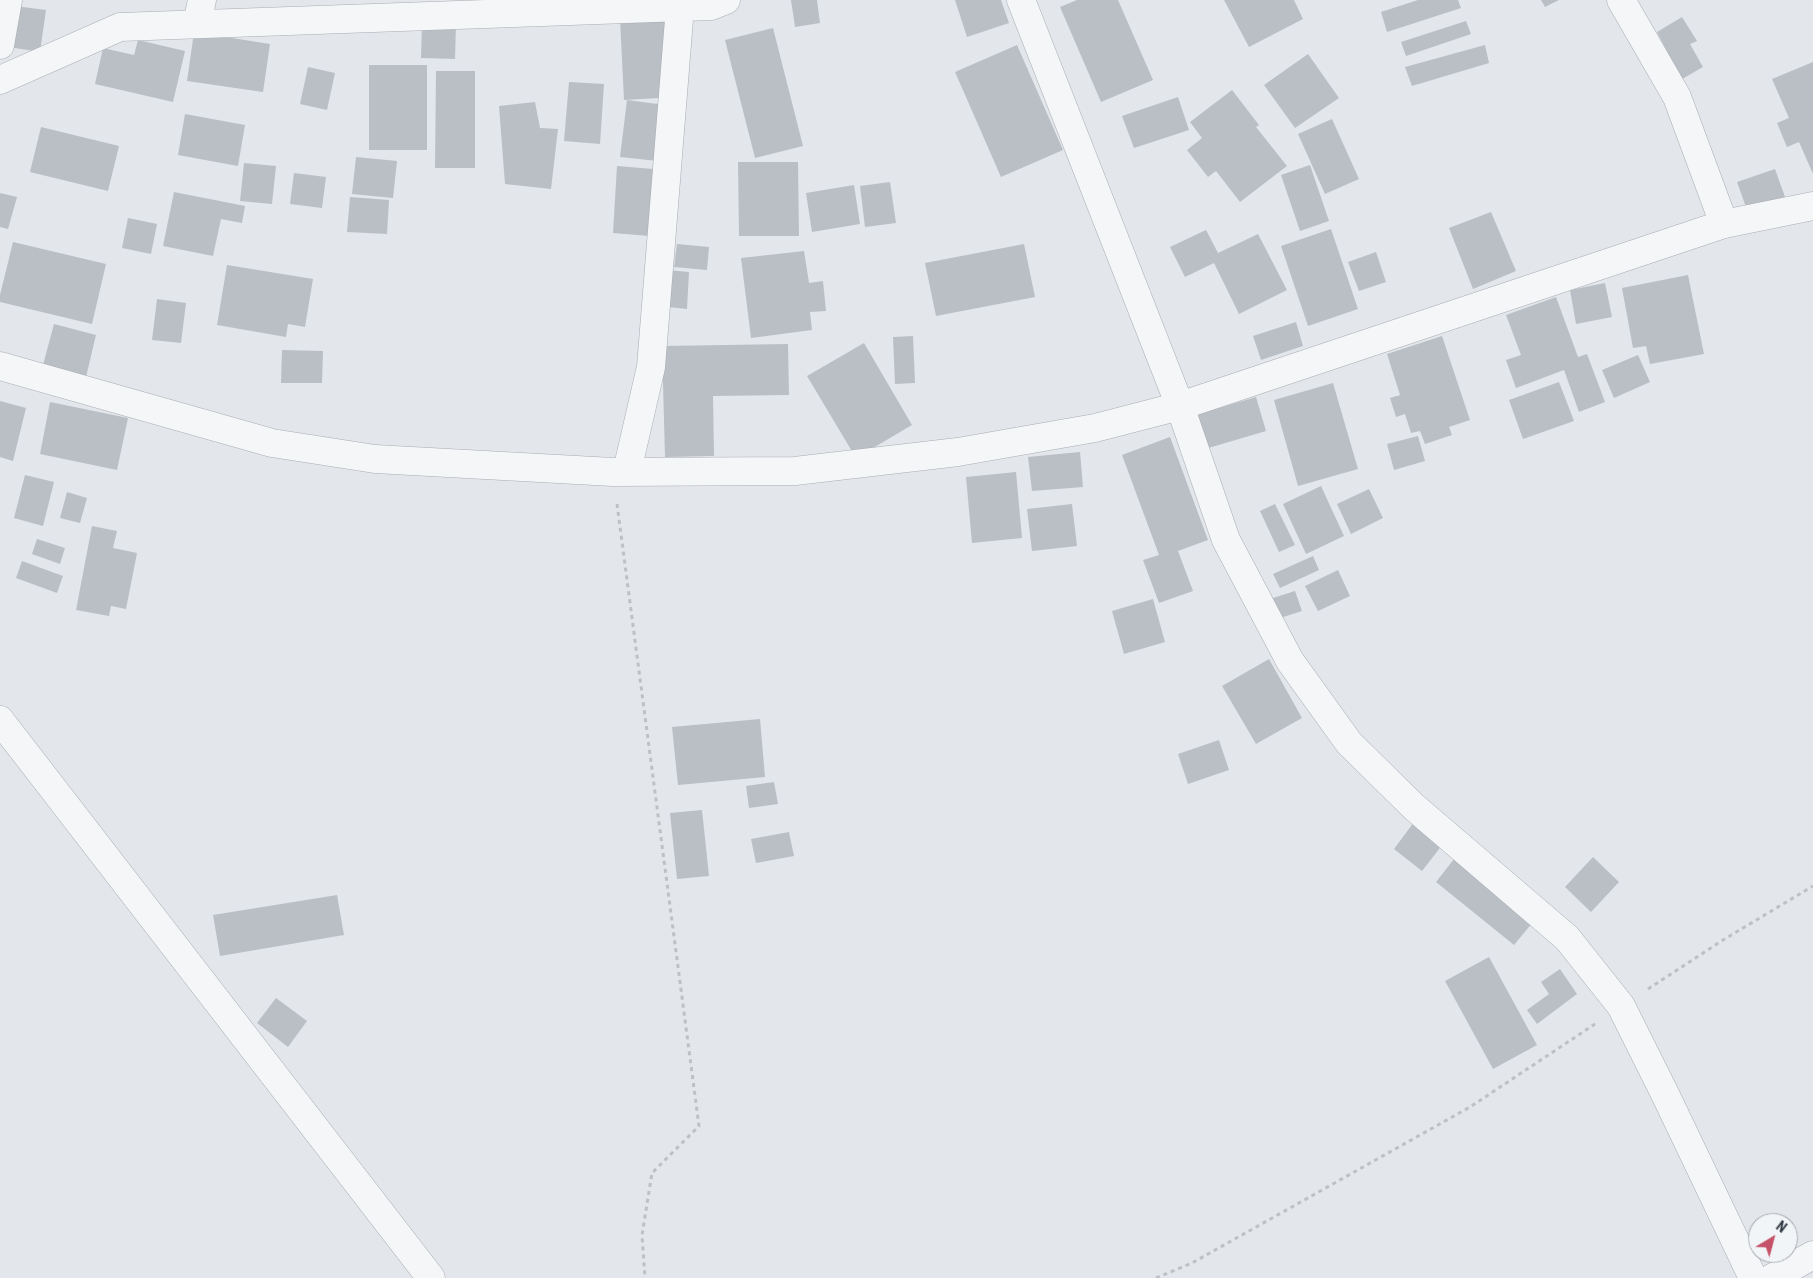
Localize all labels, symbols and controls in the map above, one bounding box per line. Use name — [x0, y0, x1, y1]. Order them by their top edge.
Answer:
north arrow — [1748, 1213, 1798, 1263]
text: N — [1773, 1218, 1790, 1236]

